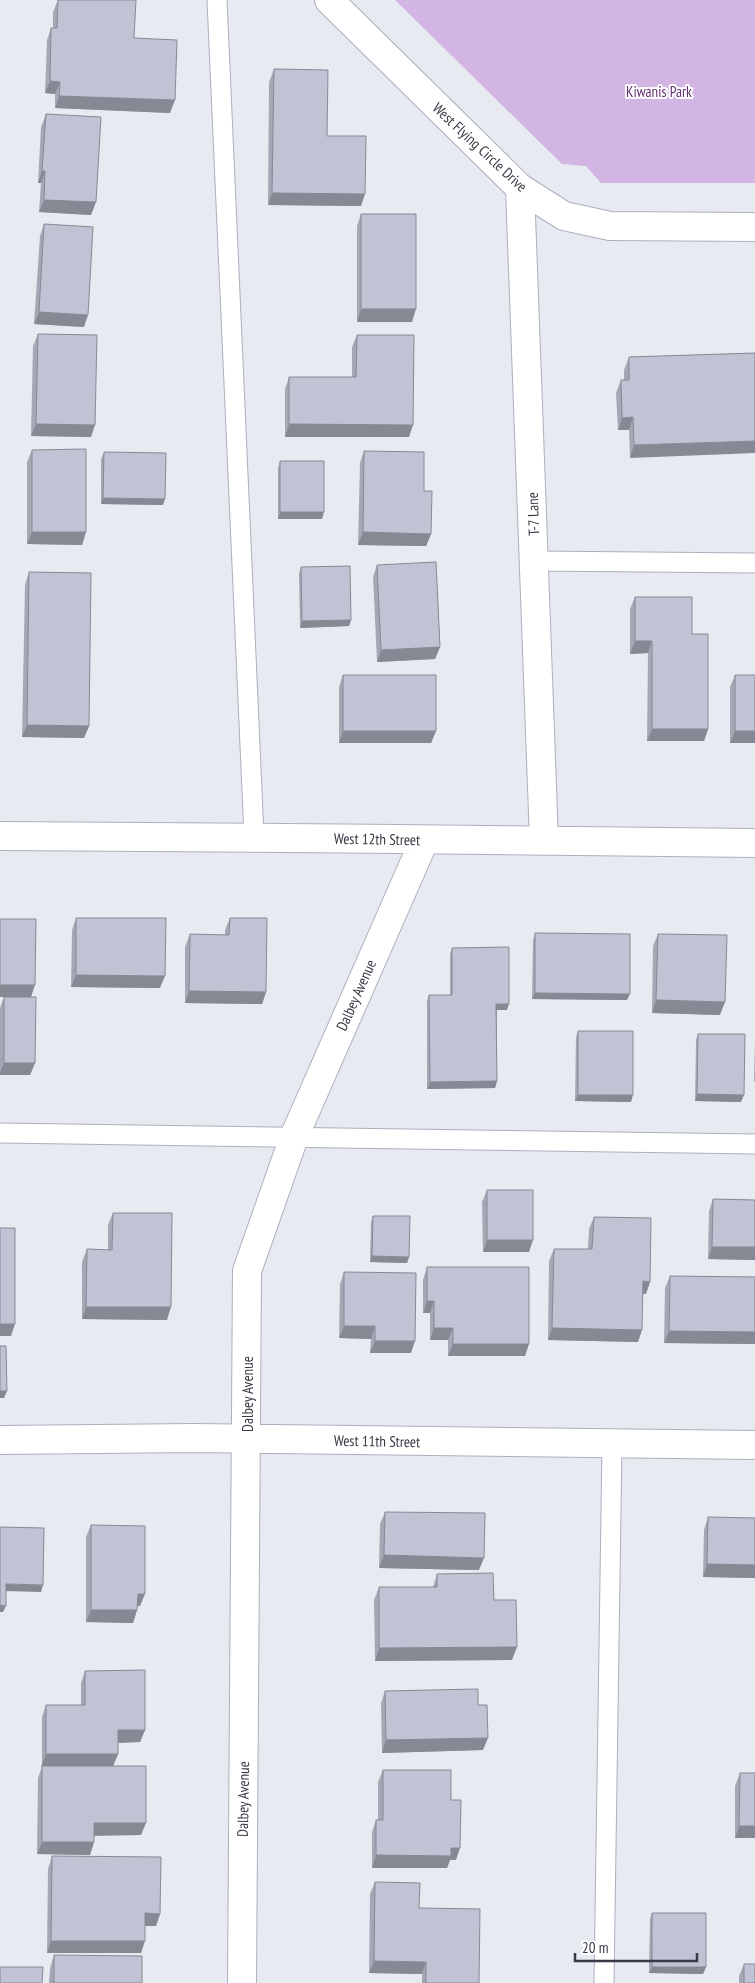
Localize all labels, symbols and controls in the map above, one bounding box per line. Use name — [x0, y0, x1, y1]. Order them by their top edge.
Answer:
park label: Kiwanis Park — [626, 82, 692, 101]
street label: West Flying Circle Drive — [429, 98, 531, 196]
street label: T-7 Lane — [523, 492, 543, 536]
street label: West 12th Street — [334, 829, 420, 849]
street label: Dalbey Avenue — [332, 957, 380, 1033]
street label: Dalbey Avenue — [238, 1356, 257, 1432]
street label: West 11th Street — [334, 1431, 420, 1451]
street label: Dalbey Avenue — [233, 1761, 253, 1837]
scale bar — [575, 1930, 698, 1962]
text: 20 m — [582, 1938, 608, 1957]

